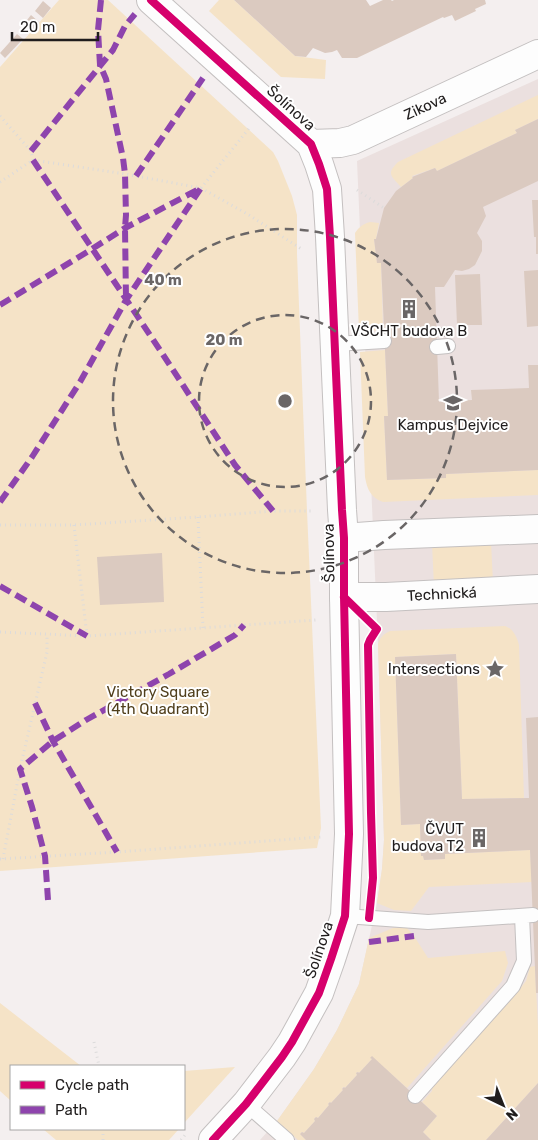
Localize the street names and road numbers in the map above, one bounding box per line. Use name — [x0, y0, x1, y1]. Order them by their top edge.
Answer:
street label: Šolínova — [263, 82, 319, 134]
street label: Zikova — [401, 89, 449, 124]
street label: Šolínova — [319, 523, 339, 583]
street label: Technická — [407, 583, 477, 605]
street label: Šolínova — [301, 919, 337, 981]

